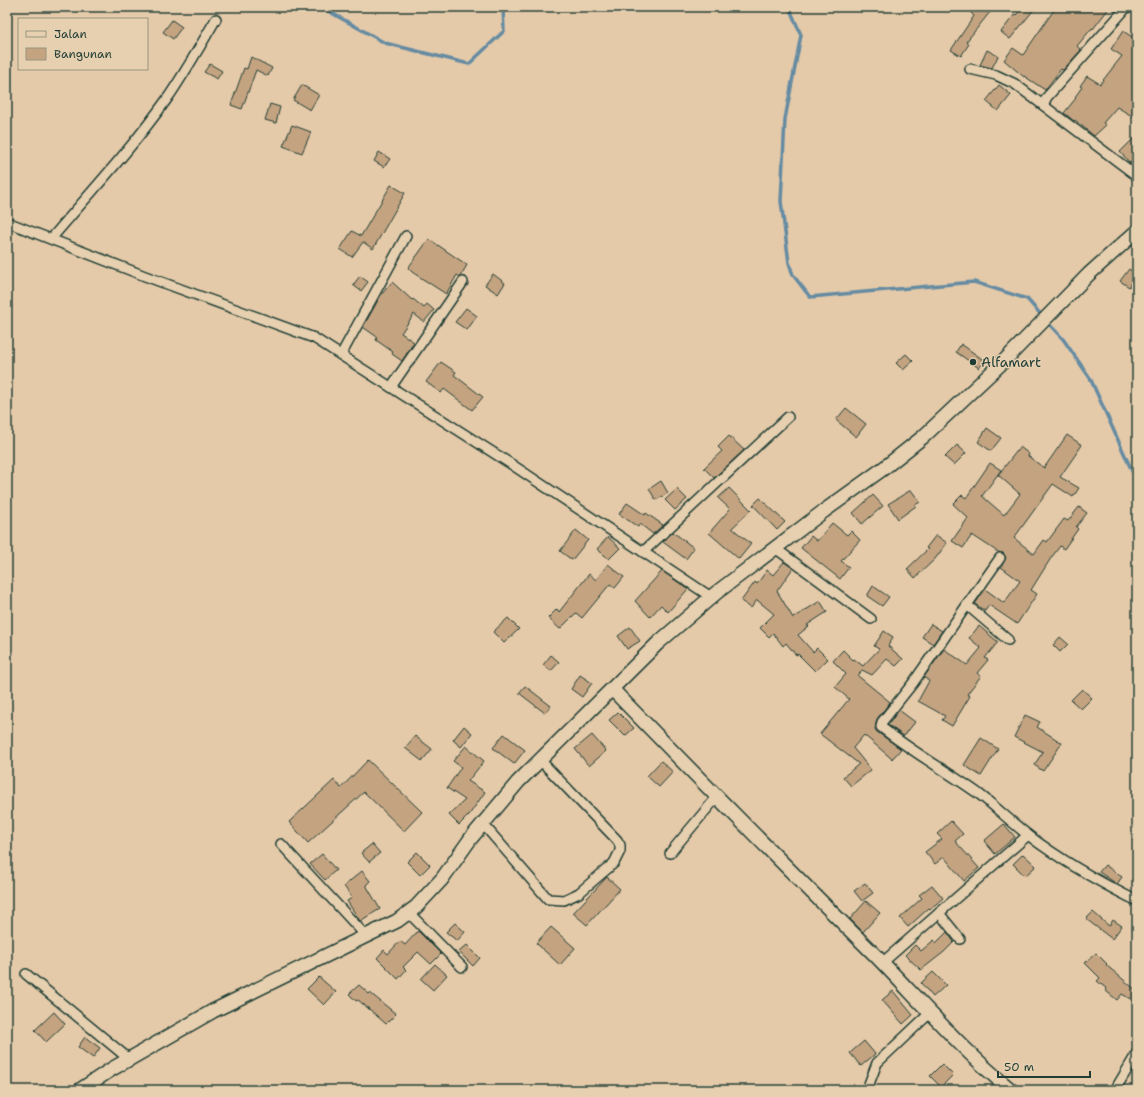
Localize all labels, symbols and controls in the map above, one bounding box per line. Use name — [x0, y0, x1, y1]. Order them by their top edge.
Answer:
legend — [18, 18, 148, 70]
text: Jalan — [54, 26, 87, 42]
text: Bangunan — [54, 46, 112, 62]
place label: Alfamart — [981, 353, 1041, 371]
marker: Alfamart — [968, 357, 978, 367]
scale bar — [998, 1053, 1090, 1079]
text: 50 m — [1004, 1059, 1034, 1075]

